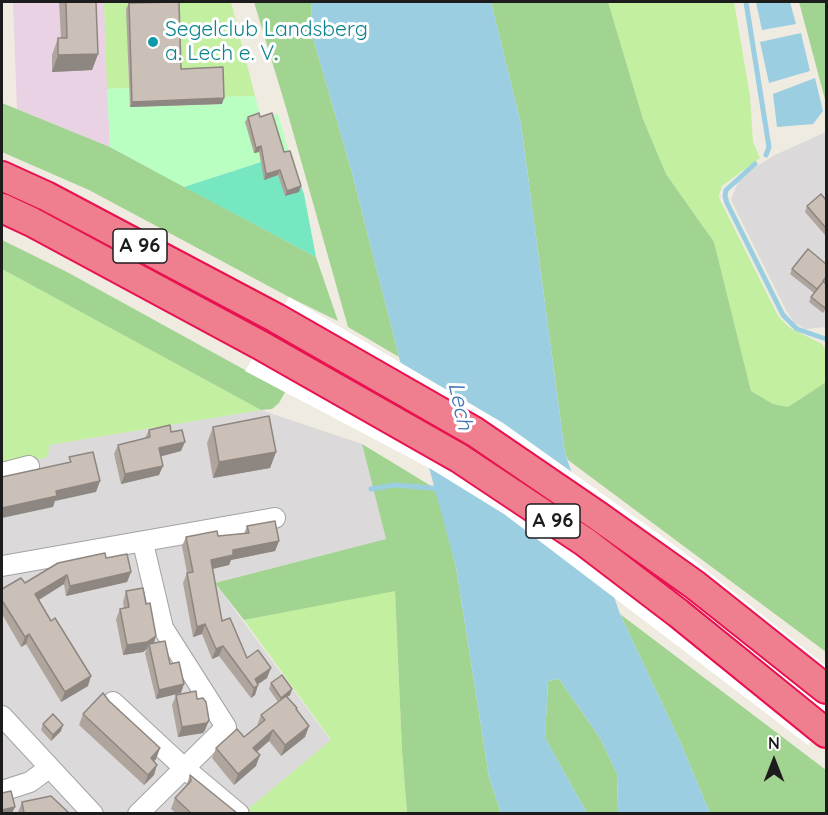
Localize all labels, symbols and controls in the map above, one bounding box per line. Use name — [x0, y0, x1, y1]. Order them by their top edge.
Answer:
place label: Segelclub Landsberg a. Lech e. V. — [165, 17, 368, 67]
marker: Segelclub Landsberg a. Lech e. V. — [146, 35, 160, 49]
road number: A 96 — [113, 229, 167, 263]
water label: Lech — [442, 380, 478, 432]
road number: A 96 — [526, 504, 580, 538]
north arrow — [744, 731, 804, 791]
text: N — [768, 733, 780, 753]

